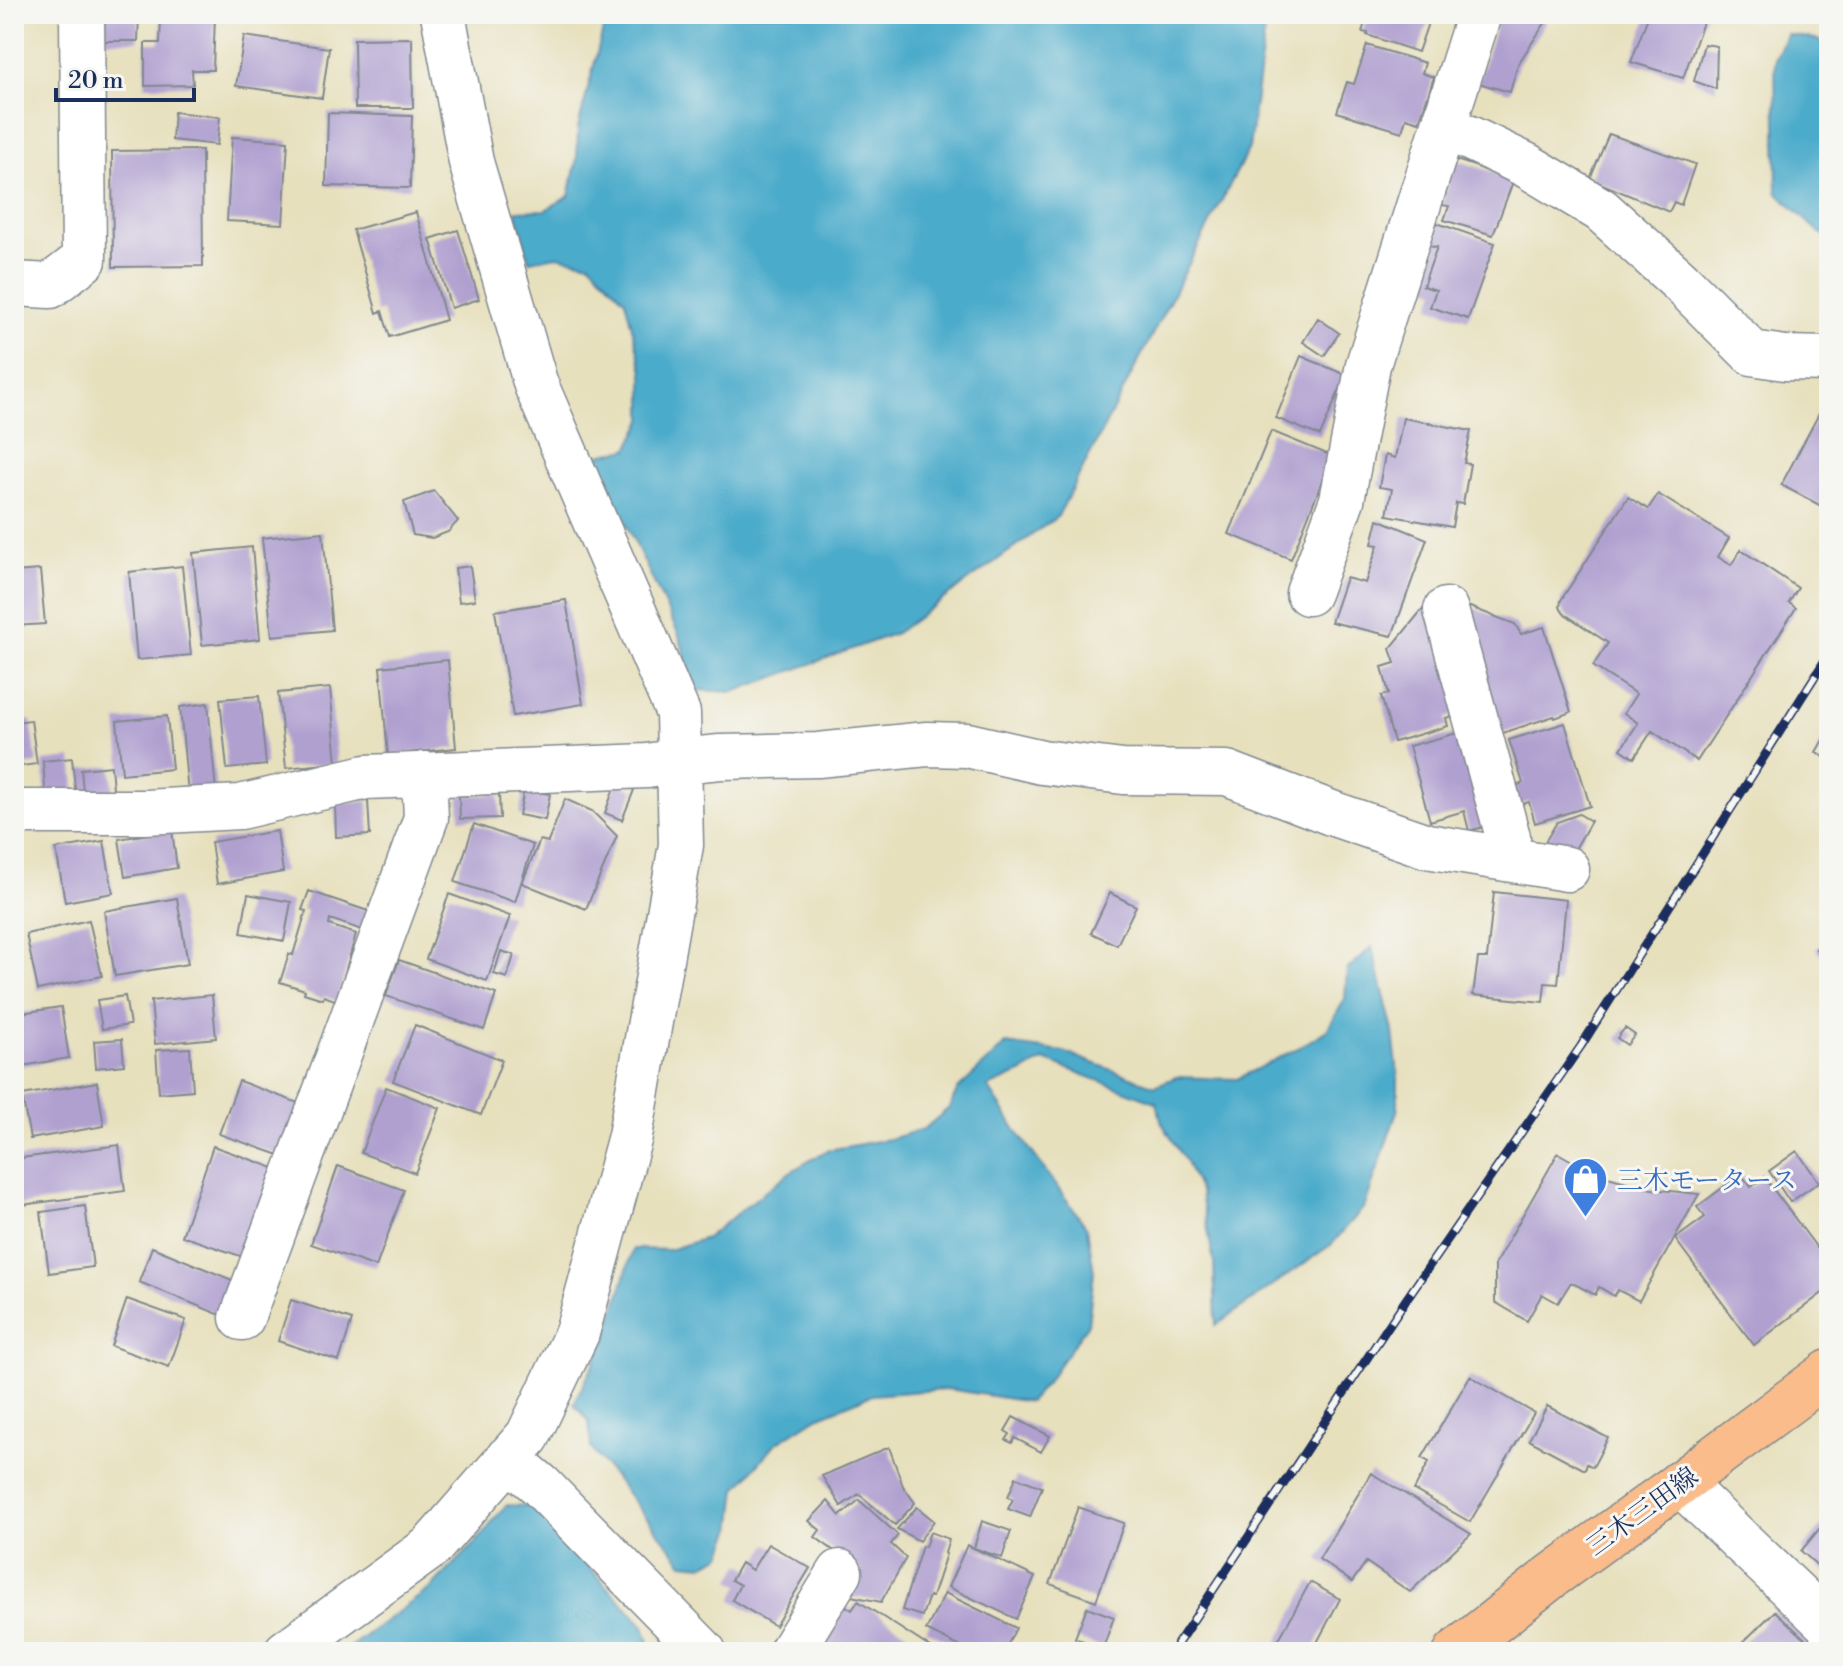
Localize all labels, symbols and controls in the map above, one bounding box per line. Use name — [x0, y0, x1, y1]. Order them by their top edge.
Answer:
scale bar — [56, 52, 194, 102]
text: 20 m — [68, 66, 124, 96]
shop icon: 三木モータース — [1562, 1156, 1610, 1219]
place label: 三木モータース — [1617, 1165, 1797, 1197]
street label: 三木三田線 — [1581, 1461, 1705, 1563]

